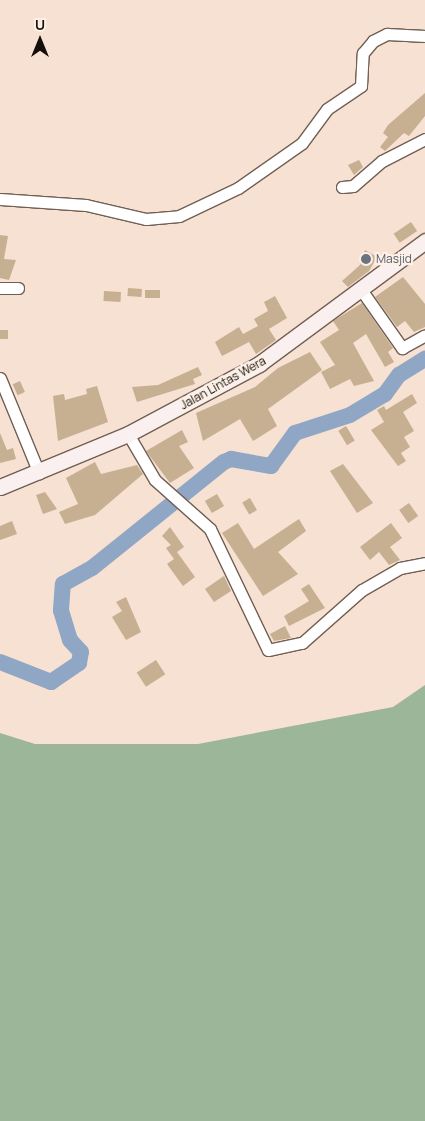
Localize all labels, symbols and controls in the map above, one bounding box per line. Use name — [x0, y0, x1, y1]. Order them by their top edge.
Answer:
north arrow — [15, 15, 65, 65]
text: U — [35, 15, 45, 34]
place label: Masjid — [376, 252, 412, 266]
marker: Masjid — [360, 253, 372, 265]
street label: Jalan Lintas Wera — [178, 353, 268, 413]

